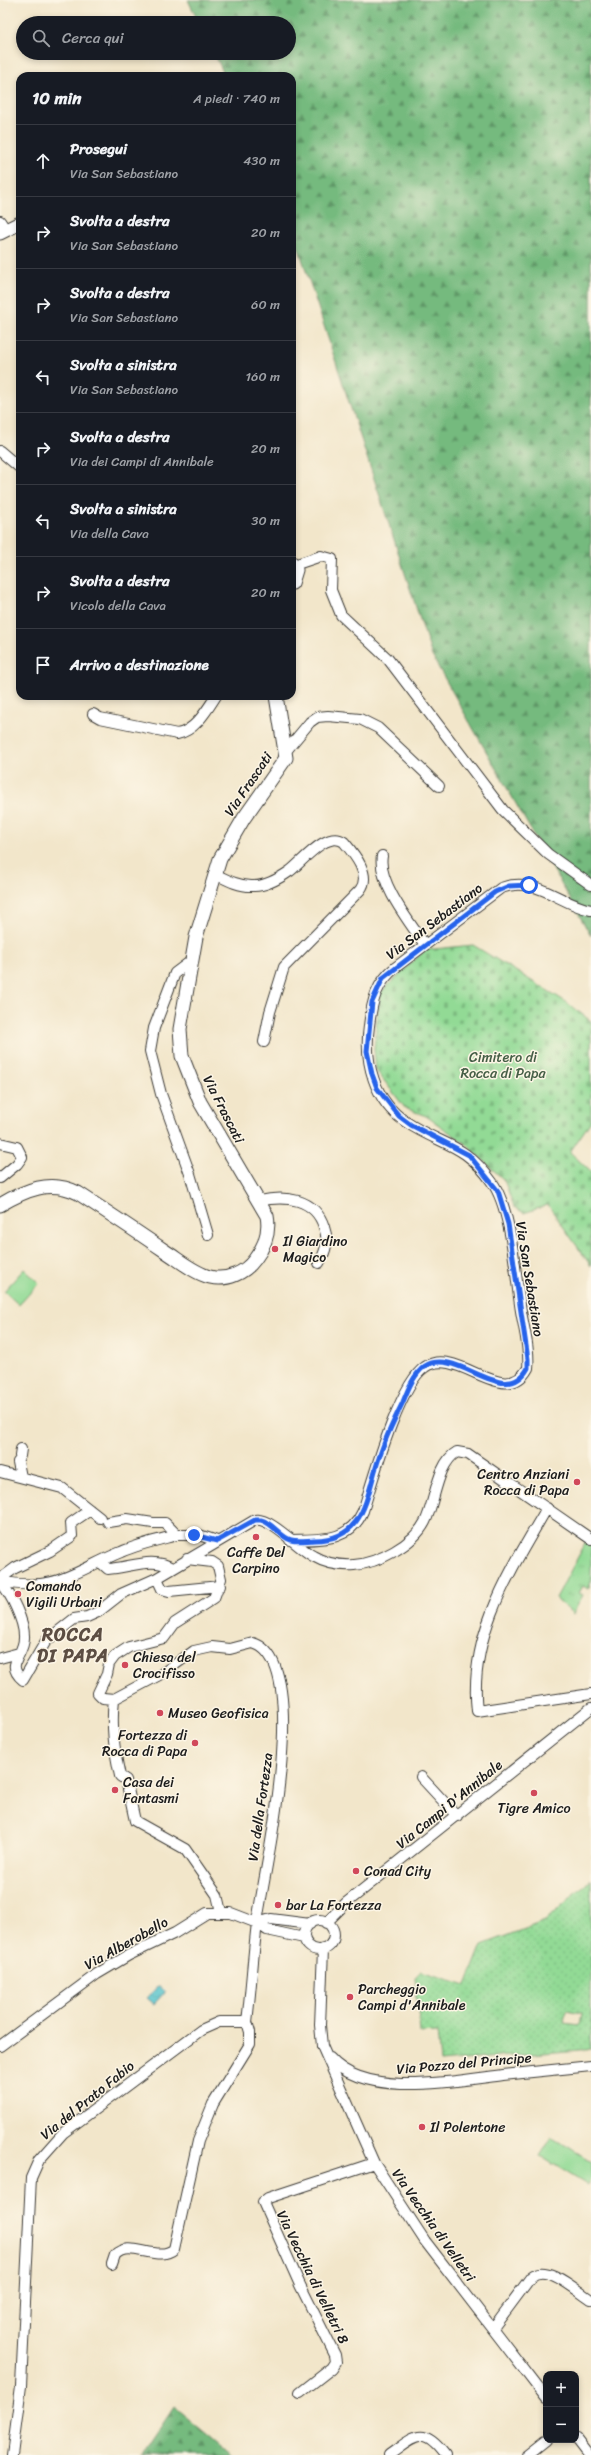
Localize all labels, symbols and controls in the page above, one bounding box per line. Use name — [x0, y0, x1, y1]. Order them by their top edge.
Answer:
search box — [16, 16, 296, 60]
text: Cerca qui — [62, 25, 124, 51]
icon: search — [30, 27, 52, 49]
text: 10 min — [32, 83, 81, 113]
text: A piedi · 740 m — [193, 87, 280, 110]
text: Prosegui — [70, 136, 127, 162]
text: 430 m — [243, 149, 280, 172]
icon: ahead — [32, 150, 54, 172]
text: Via San Sebastiano — [70, 162, 178, 185]
text: Svolta a destra — [70, 208, 169, 234]
text: 20 m — [251, 221, 280, 244]
icon: right — [32, 222, 54, 244]
text: Via San Sebastiano — [70, 234, 178, 257]
text: Svolta a destra — [70, 280, 169, 306]
text: 60 m — [251, 293, 280, 316]
icon: right — [32, 294, 54, 316]
text: Via San Sebastiano — [70, 306, 178, 329]
text: Svolta a sinistra — [70, 352, 177, 378]
text: 160 m — [245, 365, 280, 388]
icon: left — [32, 366, 54, 388]
text: Via San Sebastiano — [70, 378, 178, 401]
text: Svolta a destra — [70, 424, 169, 450]
text: 20 m — [251, 437, 280, 460]
icon: right — [32, 438, 54, 460]
text: Via dei Campi di Annibale — [70, 450, 214, 473]
text: Svolta a sinistra — [70, 496, 177, 522]
text: 30 m — [251, 509, 280, 532]
icon: left — [32, 510, 54, 532]
text: Via della Cava — [70, 522, 149, 545]
text: Svolta a destra — [70, 568, 169, 594]
text: 20 m — [251, 581, 280, 604]
icon: right — [32, 582, 54, 604]
text: Vicolo della Cava — [70, 594, 166, 617]
text: Arrivo a destinazione — [70, 652, 209, 678]
icon: arrive — [32, 654, 54, 676]
street label: Via Frascati — [217, 746, 280, 822]
street label: Via San Sebastiano — [380, 876, 488, 966]
route start — [520, 876, 538, 894]
park label: Cimitero di Rocca di Papa — [460, 1045, 547, 1086]
street label: Via Frascati — [196, 1071, 252, 1149]
street label: Via San Sebastiano — [508, 1220, 551, 1339]
place label: Il Giardino Magico — [282, 1229, 347, 1270]
marker: Il Giardino Magico — [270, 1244, 280, 1254]
place label: Centro Anziani Rocca di Papa — [477, 1462, 570, 1503]
marker: Centro Anziani Rocca di Papa — [572, 1477, 582, 1487]
route end — [185, 1526, 203, 1544]
marker: Caffe Del Carpino — [251, 1532, 261, 1542]
place label: Caffe Del Carpino — [227, 1540, 286, 1581]
place label: Comando Vigili Urbani — [26, 1574, 103, 1615]
marker: Comando Vigili Urbani — [13, 1589, 23, 1599]
district label: ROCCA DI PAPA — [37, 1619, 109, 1672]
place label: Chiesa del Crocifisso — [133, 1645, 197, 1686]
marker: Chiesa del Crocifisso — [120, 1660, 130, 1670]
place label: Museo Geofisica — [168, 1701, 269, 1726]
marker: Museo Geofisica — [155, 1708, 165, 1718]
place label: Fortezza di Rocca di Papa — [102, 1723, 188, 1764]
marker: Fortezza di Rocca di Papa — [190, 1738, 200, 1748]
street label: Via della Fortezza — [241, 1751, 280, 1863]
street label: Via Campi D'Annibale — [390, 1753, 508, 1855]
place label: Casa dei Fantasmi — [123, 1770, 180, 1811]
marker: Casa dei Fantasmi — [110, 1785, 120, 1795]
marker: Tigre Amico — [529, 1788, 539, 1798]
place label: Tigre Amico — [497, 1796, 571, 1821]
place label: Conad City — [364, 1859, 432, 1884]
marker: Conad City — [351, 1866, 361, 1876]
place label: bar La Fortezza — [286, 1893, 382, 1918]
marker: bar La Fortezza — [273, 1900, 283, 1910]
street label: Via Alberobello — [80, 1910, 173, 1977]
place label: Parcheggio Campi d'Annibale — [358, 1977, 466, 2018]
marker: Parcheggio Campi d'Annibale — [345, 1992, 355, 2002]
street label: Via Pozzo del Principe — [396, 2045, 533, 2082]
street label: Via del Prato Fabio — [34, 2054, 140, 2147]
place label: Il Polentone — [429, 2115, 505, 2140]
marker: Il Polentone — [417, 2122, 427, 2132]
street label: Via Vecchia di Velletri — [385, 2163, 483, 2288]
street label: Via Vecchia di Velletri 8 — [269, 2206, 356, 2349]
map controls — [543, 2371, 579, 2443]
button: + — [543, 2371, 579, 2407]
button: − — [543, 2407, 579, 2443]

